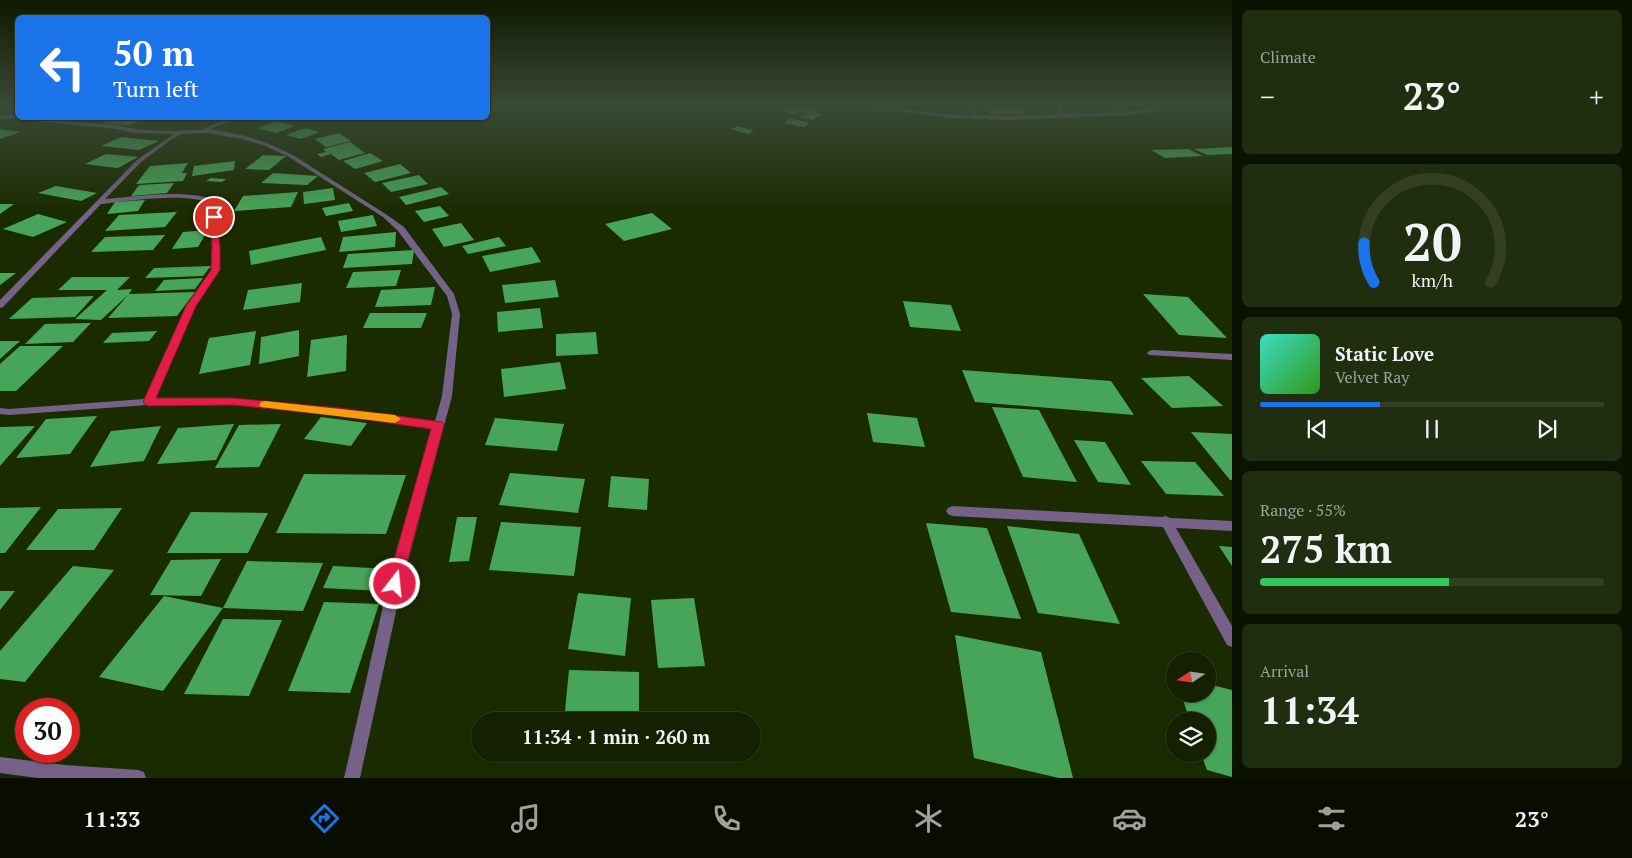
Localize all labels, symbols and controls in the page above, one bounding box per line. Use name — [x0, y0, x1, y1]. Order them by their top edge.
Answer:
text: 50 m — [113, 30, 194, 76]
icon: left — [30, 35, 95, 100]
text: Climate — [1260, 46, 1316, 68]
text: 23° — [1403, 71, 1461, 121]
text: Turn left — [113, 74, 199, 103]
text: − — [1260, 78, 1275, 115]
text: + — [1589, 78, 1604, 115]
pin — [193, 196, 235, 238]
icon: arrive — [200, 203, 228, 231]
text: 20 — [1403, 207, 1461, 276]
text: km/h — [1411, 268, 1453, 292]
text: Static Love — [1335, 341, 1434, 366]
text: Velvet Ray — [1335, 366, 1409, 388]
icon: previous — [1303, 415, 1331, 443]
icon: pause — [1418, 415, 1446, 443]
icon: next — [1533, 415, 1561, 443]
text: Range · 55% — [1260, 499, 1346, 521]
text: 275 km — [1260, 524, 1392, 574]
position arrow — [368, 557, 420, 609]
north arrow — [1166, 652, 1216, 702]
map controls — [1166, 652, 1216, 762]
text: Arrival — [1260, 660, 1309, 682]
text: 11:34 — [1260, 685, 1359, 735]
speed limit sign: 30 — [15, 698, 80, 763]
button: layers — [1166, 712, 1216, 762]
text: 11:34 · 1 min · 260 m — [522, 724, 710, 749]
icon: directions — [307, 801, 342, 836]
icon: music — [508, 801, 543, 836]
icon: phone — [709, 801, 744, 836]
icon: climate — [911, 801, 946, 836]
icon: car — [1112, 801, 1147, 836]
icon: filters — [1314, 801, 1349, 836]
text: 11:33 — [83, 804, 140, 833]
text: 23° — [1515, 804, 1549, 833]

